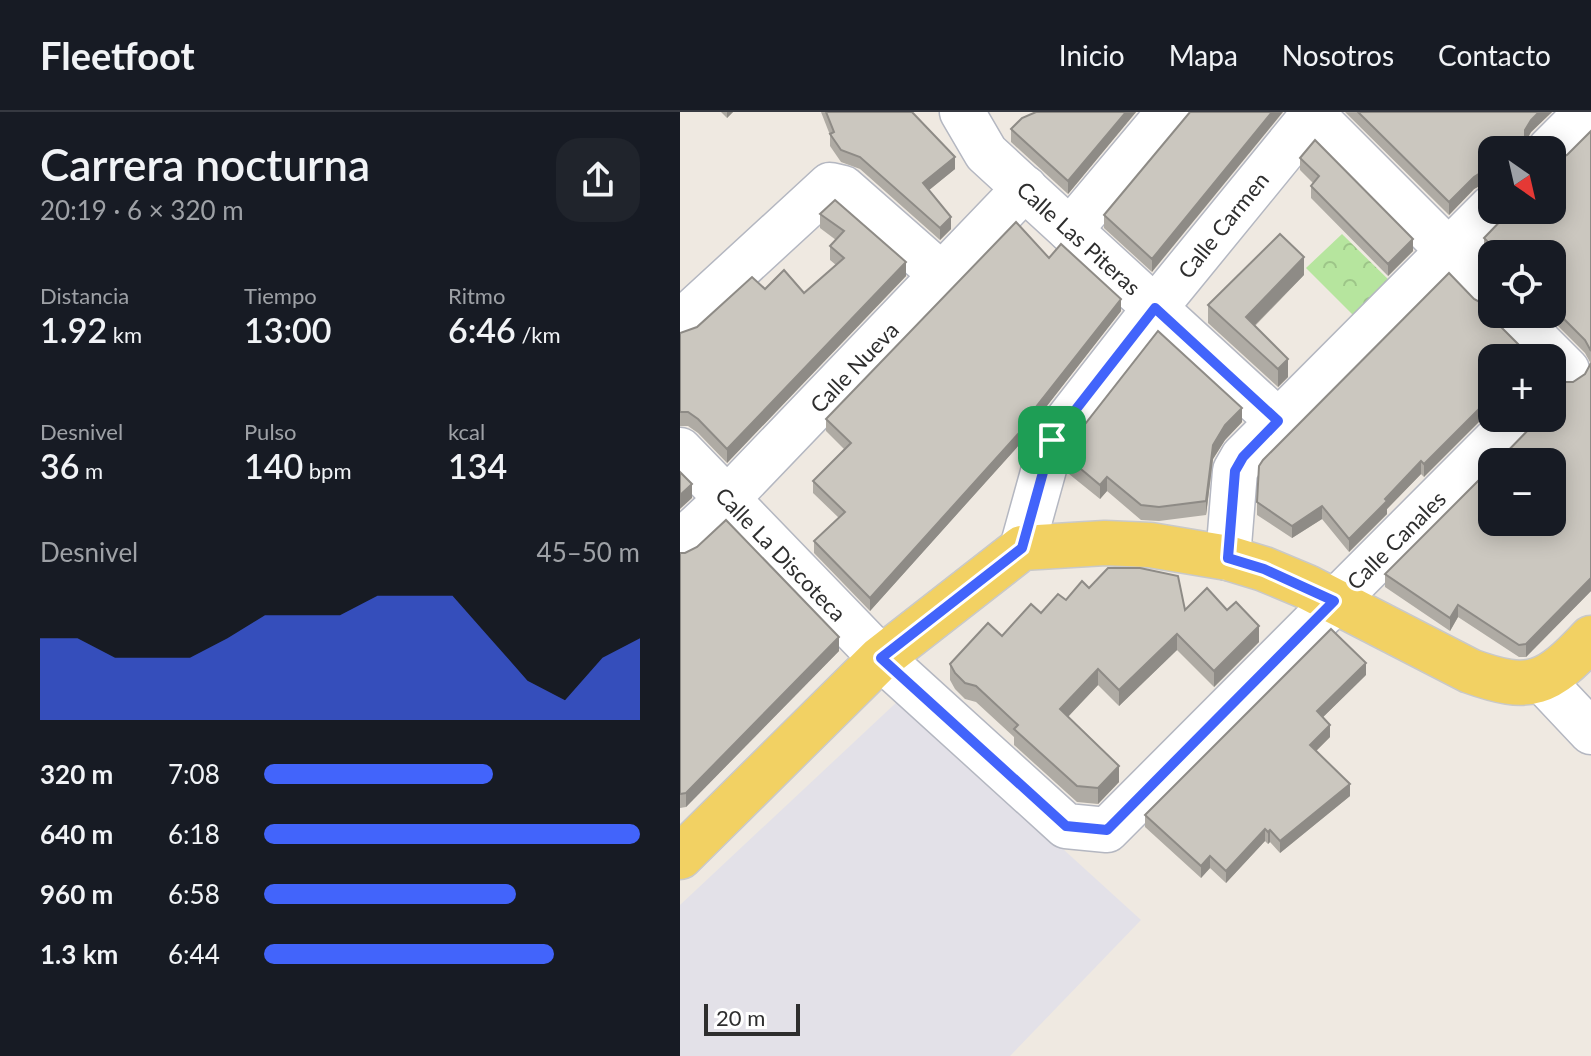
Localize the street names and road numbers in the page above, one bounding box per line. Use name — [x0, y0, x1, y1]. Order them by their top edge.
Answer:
street label: Calle Carmen — [1172, 166, 1274, 284]
street label: Calle Las Piteras — [1012, 175, 1146, 301]
street label: Calle Nueva — [804, 316, 904, 418]
street label: Calle La Discoteca — [710, 481, 852, 627]
street label: Calle Canales — [1341, 485, 1451, 595]

